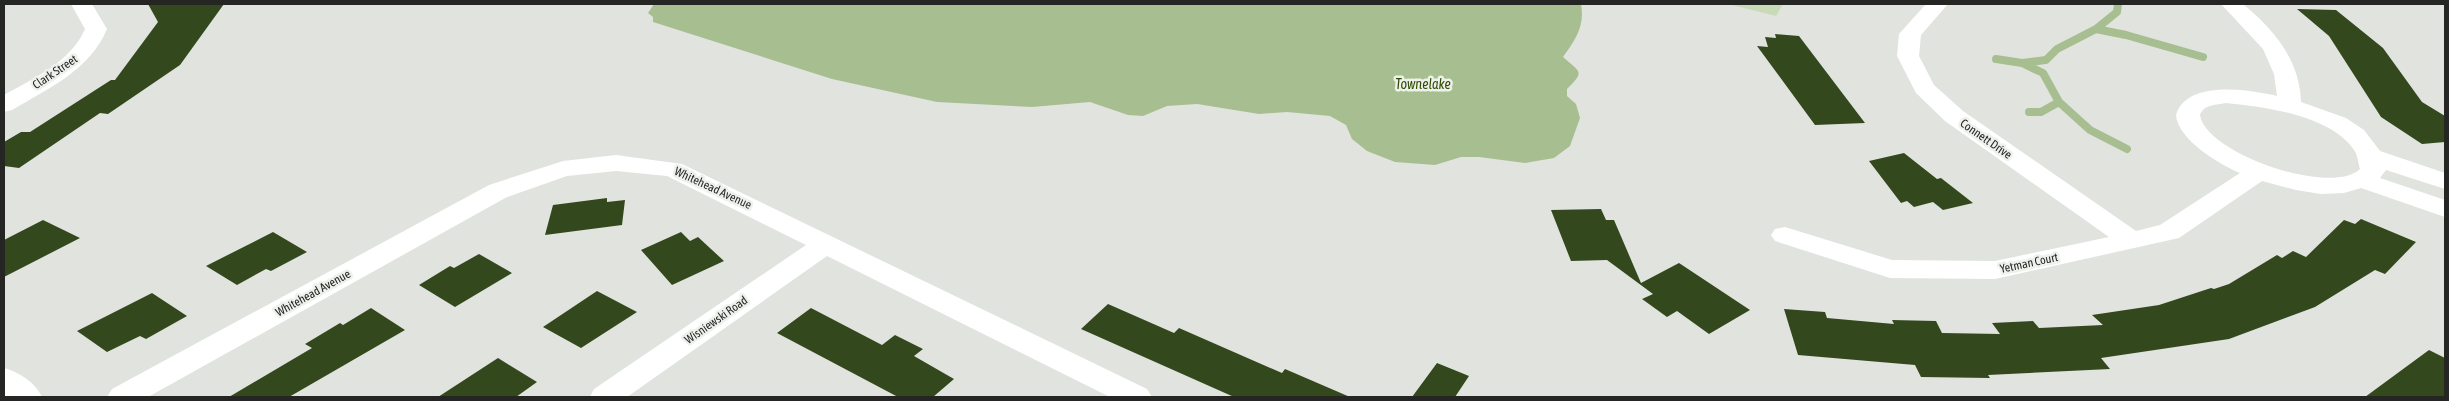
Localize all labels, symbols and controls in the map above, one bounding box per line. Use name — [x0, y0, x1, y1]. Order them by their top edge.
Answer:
street label: Clark Street — [30, 52, 80, 92]
water label: Townelake — [1395, 76, 1451, 92]
street label: Connett Drive — [1957, 116, 2015, 162]
street label: Whitehead Avenue — [672, 164, 754, 212]
street label: Yetman Court — [1999, 250, 2060, 276]
street label: Whitehead Avenue — [273, 267, 353, 319]
street label: Wisniewski Road — [682, 293, 750, 347]

